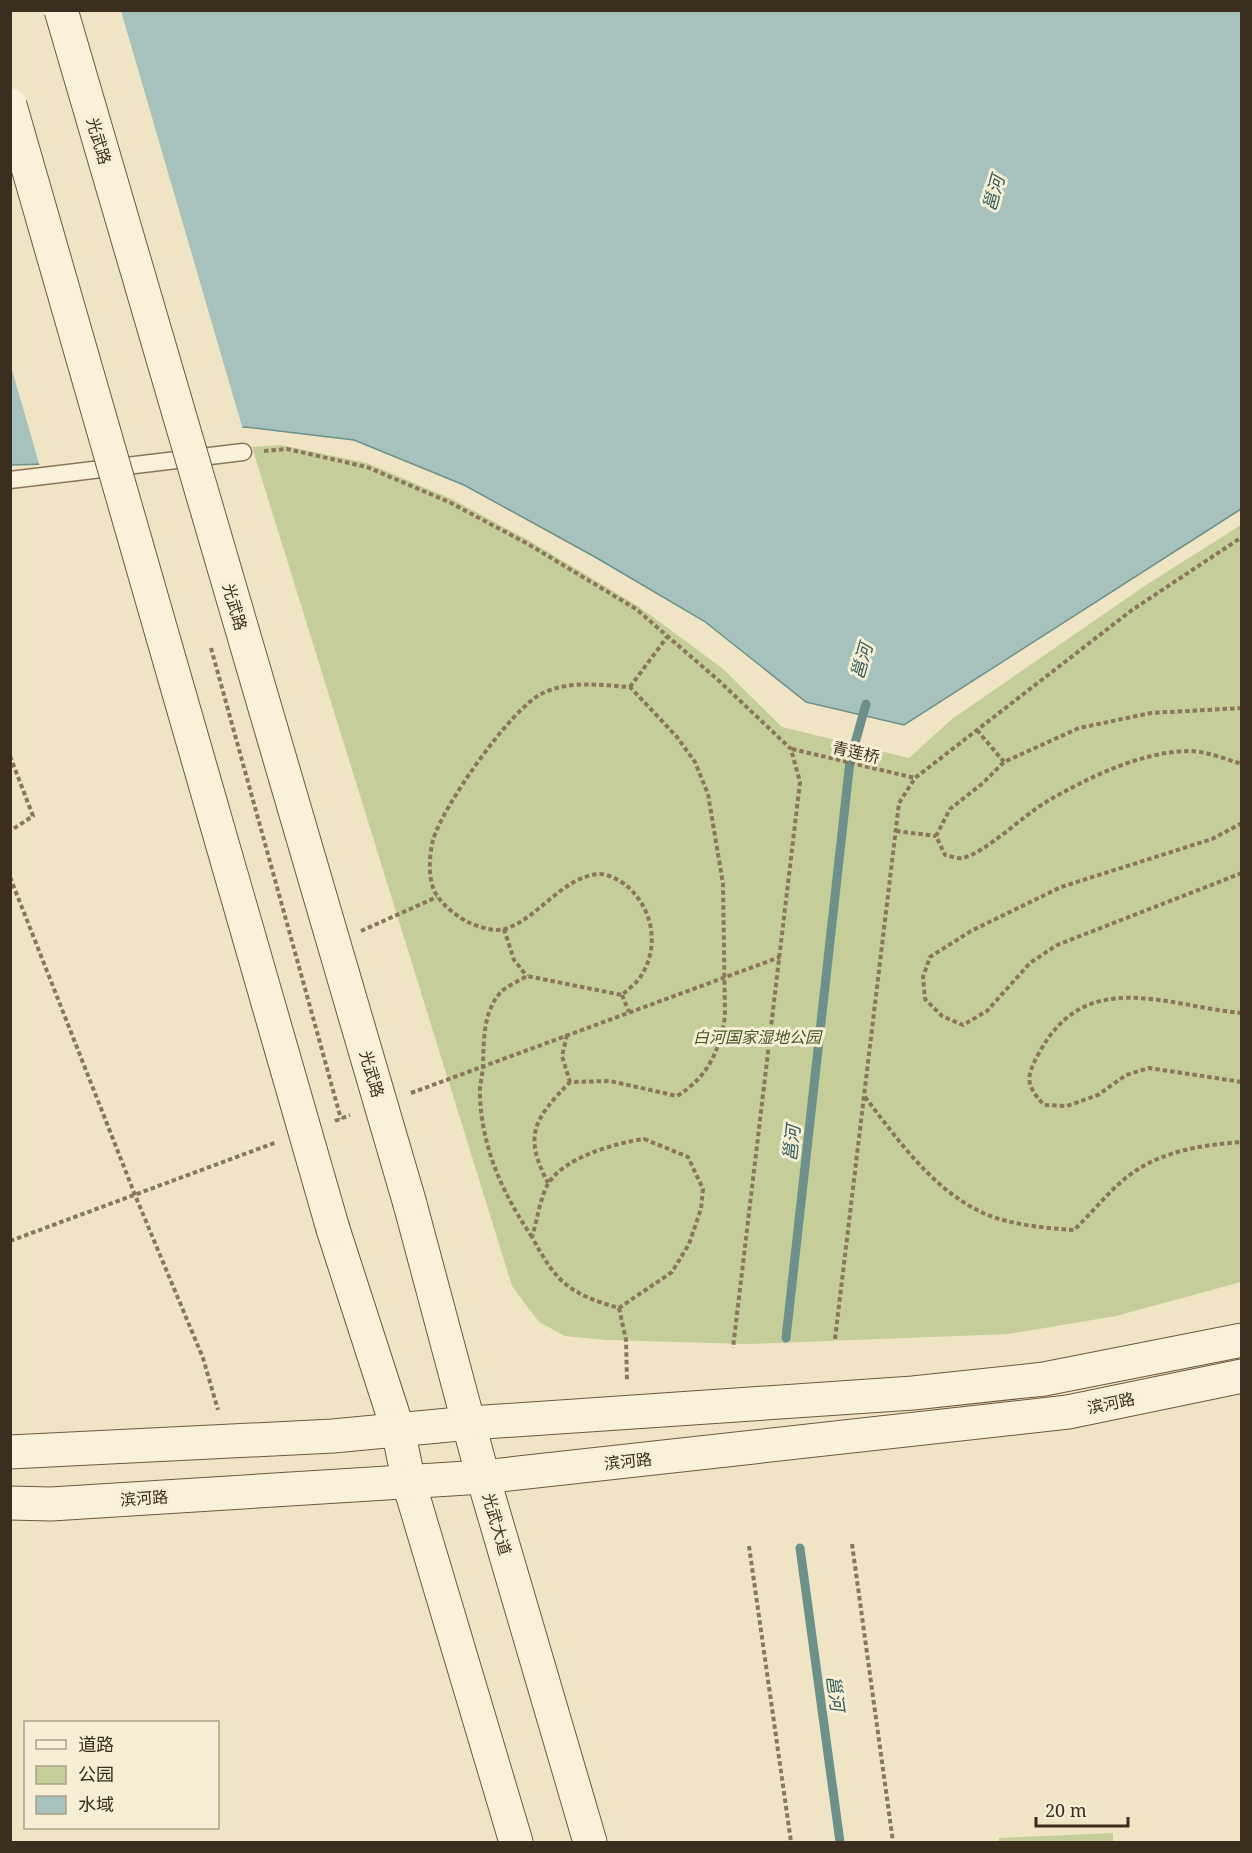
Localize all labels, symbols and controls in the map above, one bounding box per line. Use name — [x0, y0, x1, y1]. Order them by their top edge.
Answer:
street label: 光武路 — [82, 115, 116, 167]
water label: 邕河 — [977, 170, 1010, 214]
street label: 光武路 — [218, 581, 252, 633]
water label: 邕河 — [845, 638, 878, 682]
street label: 青莲桥 — [830, 736, 882, 768]
park label: 白河国家湿地公园 — [693, 1026, 823, 1048]
street label: 光武路 — [355, 1048, 389, 1100]
water label: 邕河 — [777, 1121, 805, 1162]
street label: 滨河路 — [1085, 1387, 1137, 1419]
street label: 滨河路 — [603, 1448, 653, 1474]
street label: 滨河路 — [119, 1485, 169, 1511]
street label: 光武大道 — [478, 1490, 516, 1558]
water label: 邕河 — [822, 1674, 851, 1715]
legend — [24, 1721, 219, 1829]
text: 道路 — [78, 1732, 114, 1756]
text: 公园 — [78, 1762, 114, 1786]
scale bar — [1036, 1790, 1128, 1828]
text: 水域 — [78, 1792, 114, 1816]
text: 20 m — [1045, 1798, 1087, 1822]

